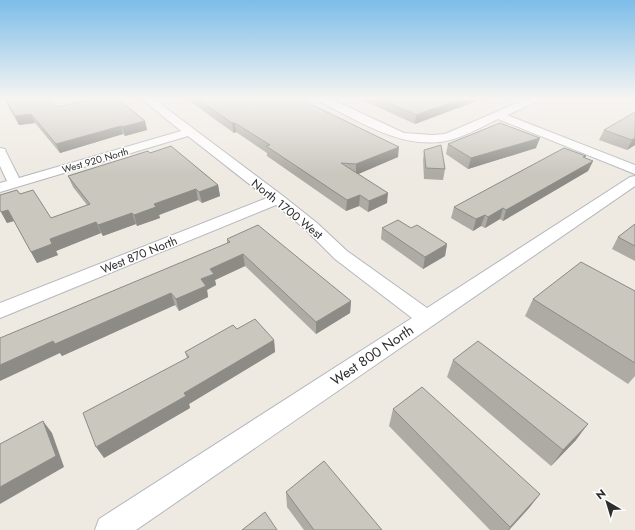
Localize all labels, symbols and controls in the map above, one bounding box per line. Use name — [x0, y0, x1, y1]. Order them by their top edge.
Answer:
street label: West 920 North — [60, 144, 130, 177]
street label: North 1700 West — [247, 175, 327, 244]
street label: West 870 North — [98, 231, 180, 279]
street label: West 800 North — [327, 320, 417, 390]
north arrow — [587, 482, 627, 522]
text: N — [592, 485, 609, 503]

